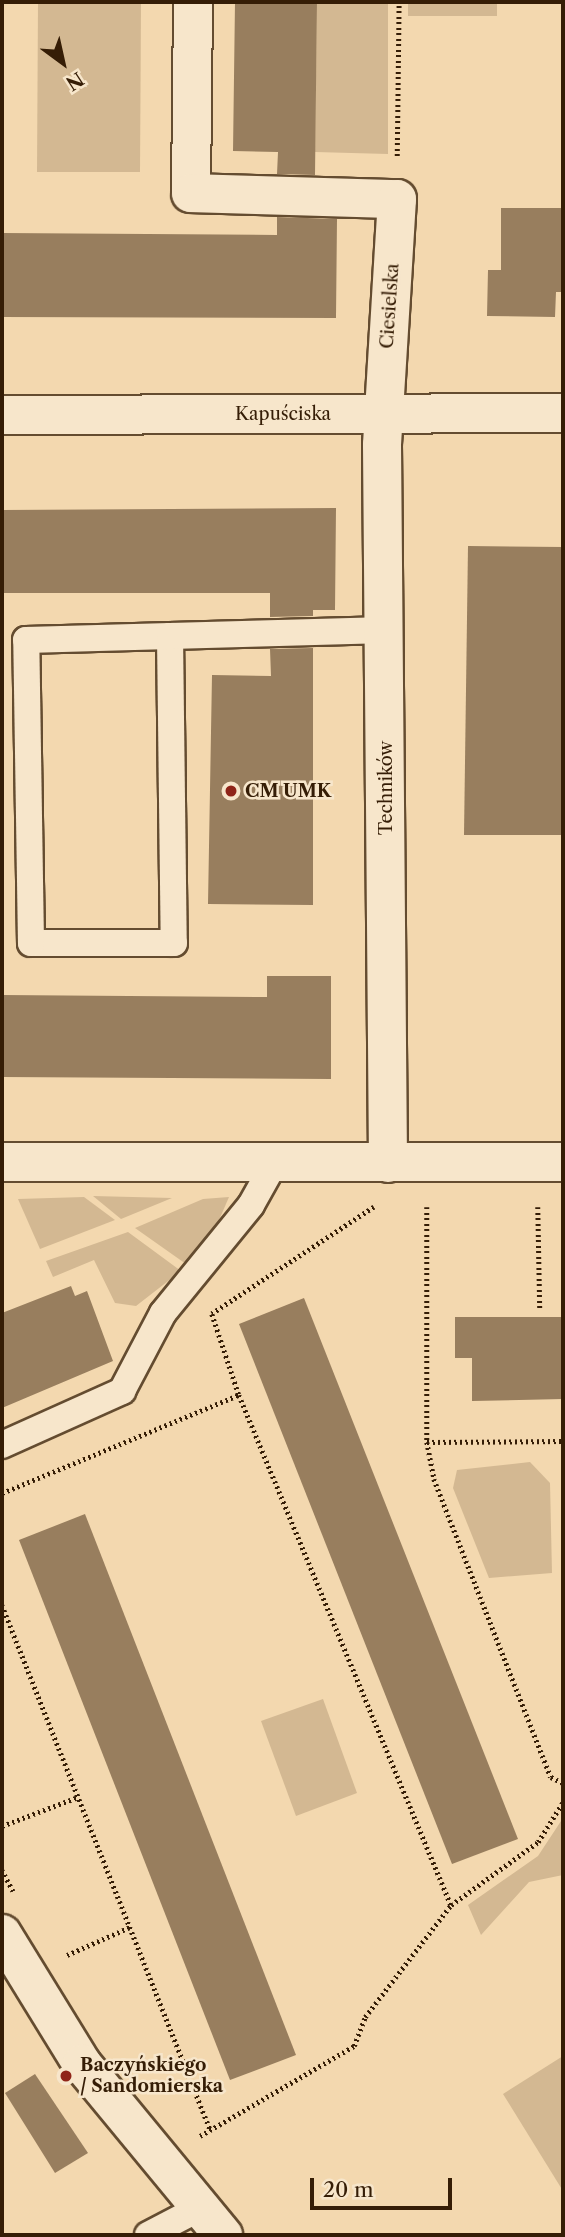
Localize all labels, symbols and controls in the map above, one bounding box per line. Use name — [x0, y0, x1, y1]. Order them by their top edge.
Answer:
north arrow — [28, 28, 98, 98]
text: N — [62, 67, 88, 95]
street label: Ciesielska — [376, 263, 404, 349]
street label: Kapuściska — [235, 403, 331, 425]
street label: Techników — [375, 741, 397, 835]
place label: CM UMK — [245, 780, 331, 802]
marker: CM UMK — [223, 783, 239, 799]
place label: Baczyńskiego / Sandomierska — [80, 2055, 223, 2098]
marker: Baczyńskiego / Sandomierska — [58, 2068, 74, 2084]
scale bar — [313, 2164, 455, 2208]
text: 20 m — [323, 2177, 374, 2202]

